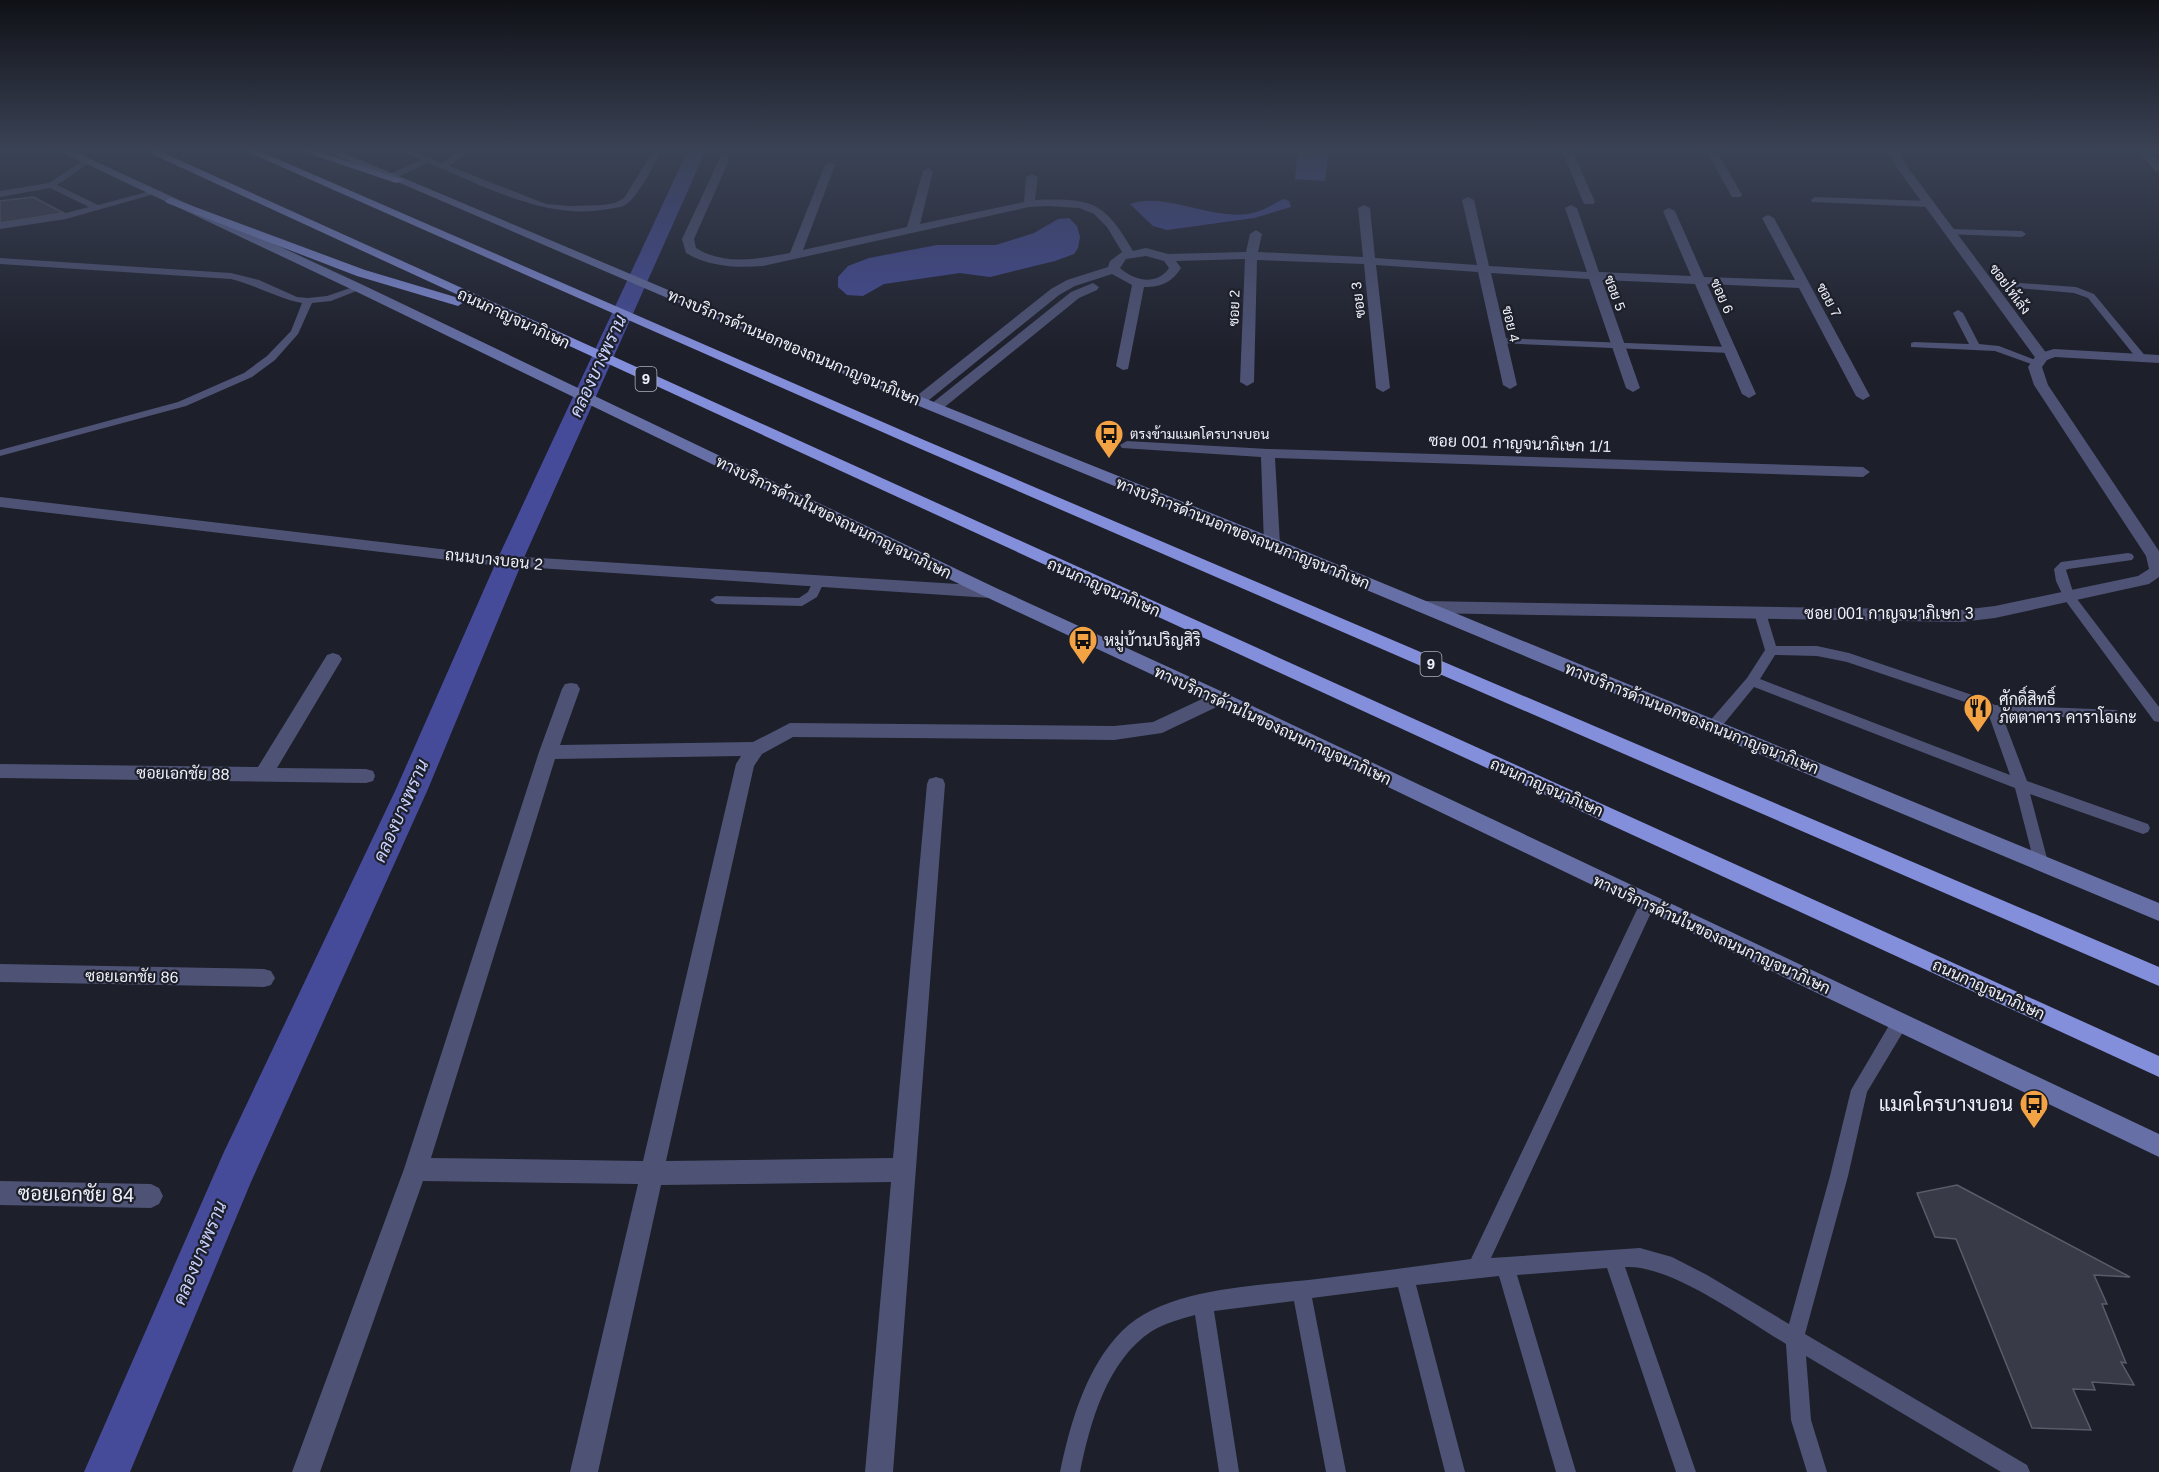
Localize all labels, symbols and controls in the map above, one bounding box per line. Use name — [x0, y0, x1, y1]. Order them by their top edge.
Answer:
street label: ซอยไท้เล้ง — [1986, 260, 2035, 317]
street label: ซอย 5 — [1601, 273, 1629, 313]
street label: ซอย 6 — [1707, 276, 1737, 316]
street label: ซอย 7 — [1813, 280, 1845, 320]
street label: ซอย 3 — [1348, 281, 1368, 319]
street label: ถนนกาญจนาภิเษก — [455, 284, 573, 353]
street label: ทางบริการด้านนอกของถนนกาญจนาภิเษก — [665, 285, 923, 409]
street label: ซอย 2 — [1225, 289, 1243, 327]
street label: ซอย 4 — [1499, 304, 1523, 344]
water label: คลองบางพราน — [566, 311, 631, 420]
road number: 9 — [636, 367, 656, 391]
bus stop icon: ตรงข้ามแมคโครบางบอน — [1093, 418, 1125, 460]
place label: ตรงข้ามแมคโครบางบอน — [1130, 425, 1269, 442]
street label: ซอย 001 กาญจนาภิเษก 1/1 — [1428, 431, 1612, 456]
street label: ทางบริการด้านในของถนนกาญจนาภิเษก — [713, 450, 956, 583]
street label: ทางบริการด้านนอกของถนนกาญจนาภิเษก — [1113, 473, 1373, 593]
street label: ถนนบางบอน 2 — [444, 546, 544, 573]
street label: ถนนกาญจนาภิเษก — [1044, 554, 1163, 621]
street label: ซอย 001 กาญจนาภิเษก 3 — [1804, 604, 1974, 623]
bus stop icon: หมู่บ้านปริญสิริ — [1067, 624, 1099, 666]
place label: หมู่บ้านปริญสิริ — [1104, 630, 1201, 652]
road number: 9 — [1420, 652, 1442, 676]
street label: ทางบริการด้านนอกของถนนกาญจนาภิเษก — [1562, 658, 1822, 778]
street label: ทางบริการด้านในของถนนกาญจนาภิเษก — [1151, 660, 1395, 789]
place label: ศักดิ์สิทธิ์ ภัตตาคาร คาราโอเกะ — [1999, 685, 2137, 726]
restaurant icon: ศักดิ์สิทธิ์ ภัตตาคาร คาราโอเกะ — [1962, 692, 1994, 734]
street label: ถนนกาญจนาภิเษก — [1487, 754, 1606, 821]
water label: คลองบางพราน — [369, 756, 433, 866]
street label: ซอยเอกชัย 88 — [136, 762, 230, 783]
street label: ทางบริการด้านในของถนนกาญจนาภิเษก — [1590, 869, 1834, 998]
street label: ถนนกาญจนาภิเษก — [1930, 955, 2048, 1024]
street label: ซอยเอกชัย 86 — [85, 965, 179, 986]
bus stop icon: แมคโครบางบอน — [2018, 1088, 2050, 1130]
place label: แมคโครบางบอน — [1879, 1091, 2013, 1115]
street label: ซอยเอกชัย 84 — [18, 1181, 134, 1206]
water label: คลองบางพราน — [169, 1198, 231, 1308]

